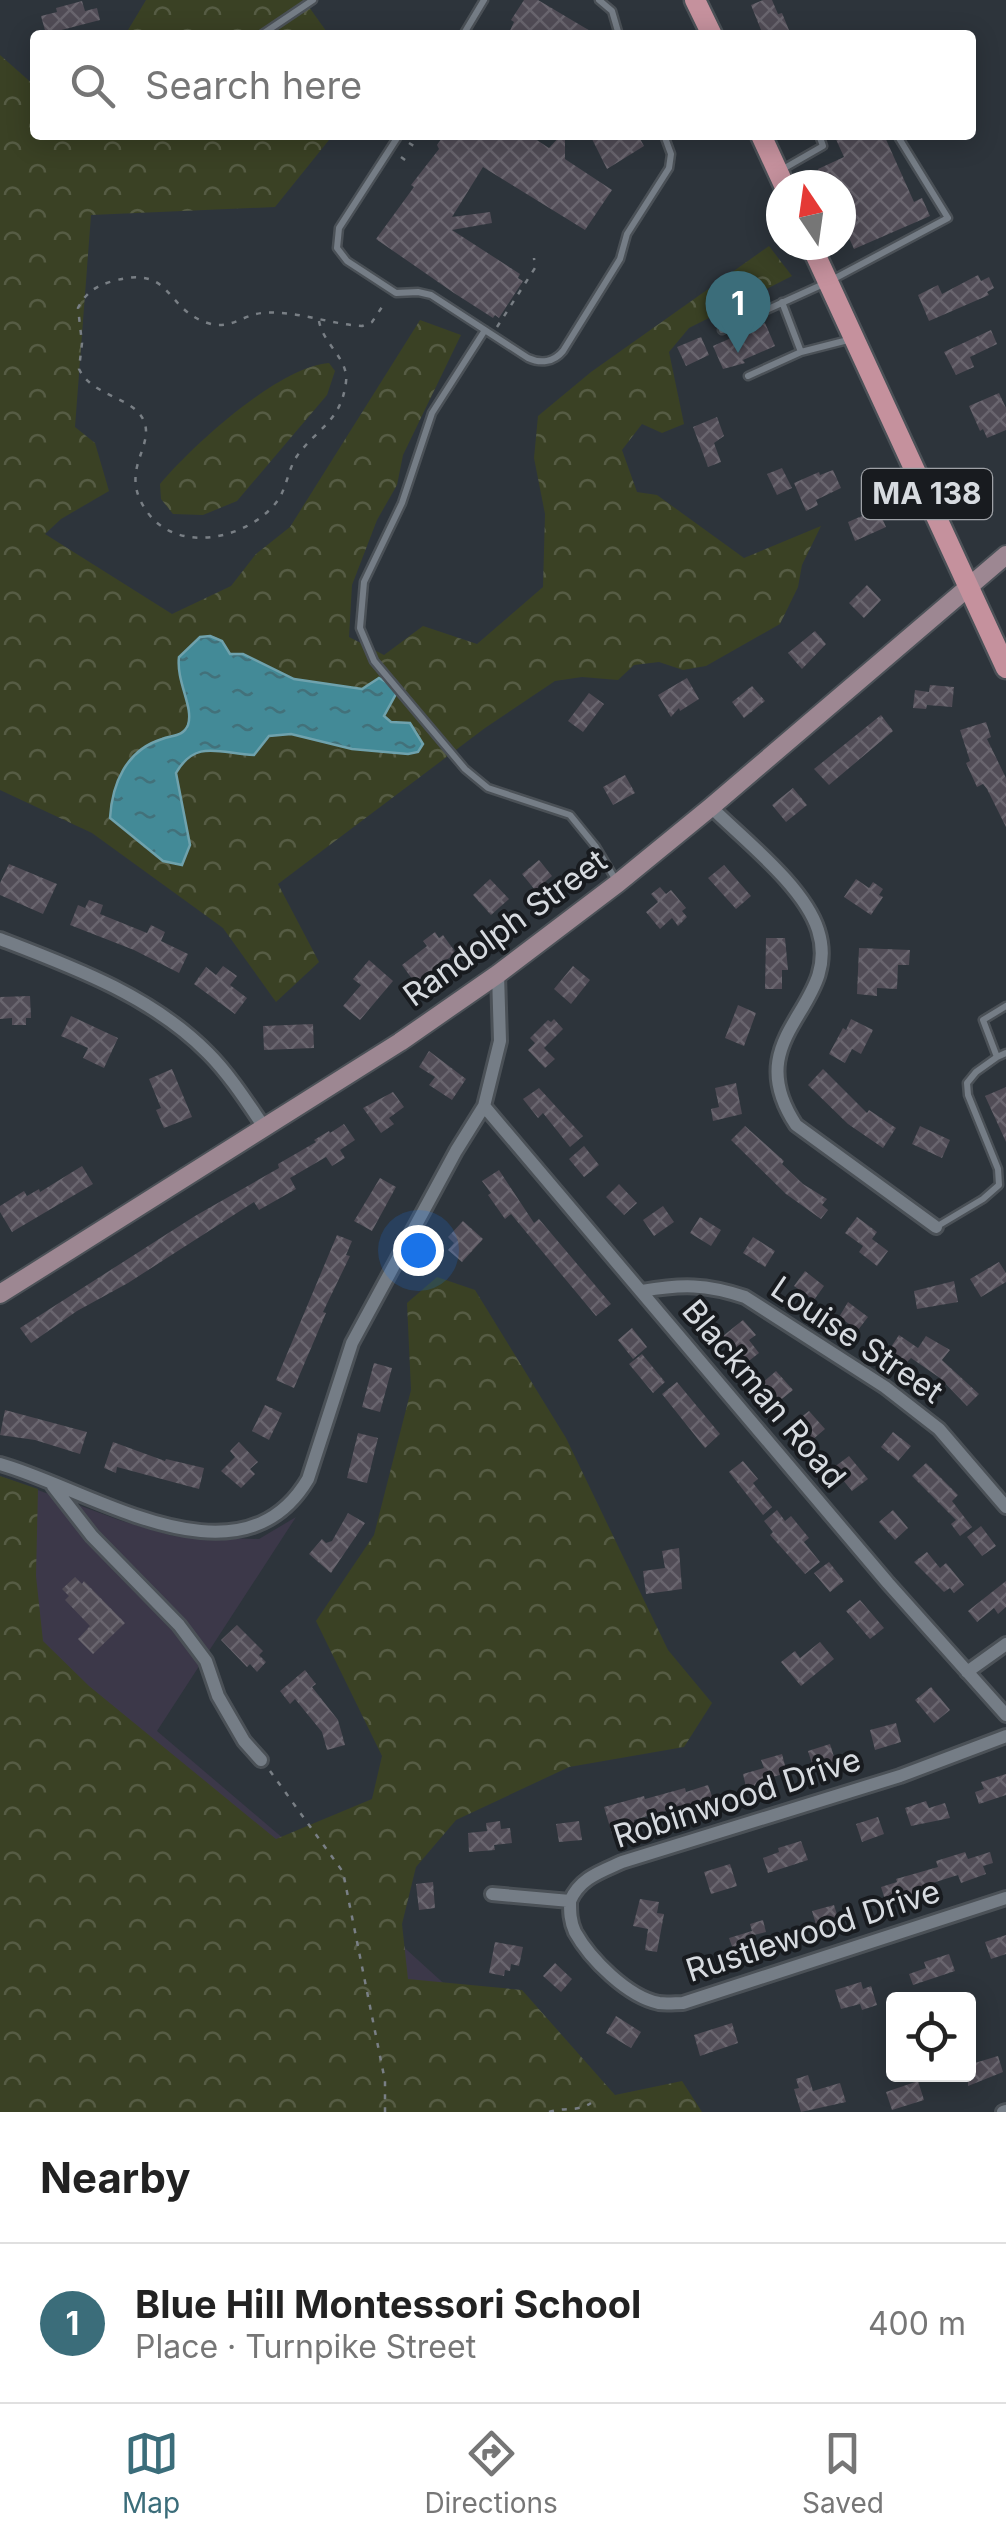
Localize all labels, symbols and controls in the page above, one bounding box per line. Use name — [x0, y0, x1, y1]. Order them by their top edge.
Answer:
search box — [30, 30, 976, 140]
icon: search — [65, 58, 120, 113]
text: Search here — [145, 62, 362, 108]
north arrow — [766, 170, 856, 260]
pin: 1 — [706, 270, 770, 353]
road number: MA 138 — [862, 469, 992, 519]
street label: Randolph Street — [395, 841, 614, 1014]
your location — [393, 1225, 444, 1276]
street label: Louise Street — [764, 1268, 951, 1411]
street label: Blackman Road — [674, 1292, 854, 1496]
street label: Robinwood Drive — [608, 1739, 865, 1856]
street label: Rustlewood Drive — [681, 1871, 945, 1990]
map controls — [886, 1992, 976, 2082]
button: locate — [886, 1992, 976, 2082]
text: Nearby — [40, 2152, 191, 2203]
text: Blue Hill Montessori School — [135, 2281, 641, 2327]
text: 1 — [66, 2304, 79, 2343]
text: 400 m — [868, 2304, 966, 2343]
text: Place · Turnpike Street — [135, 2327, 476, 2366]
tab: Map — [122, 2426, 180, 2520]
tab: Directions — [424, 2426, 558, 2520]
tab: Saved — [802, 2426, 884, 2520]

